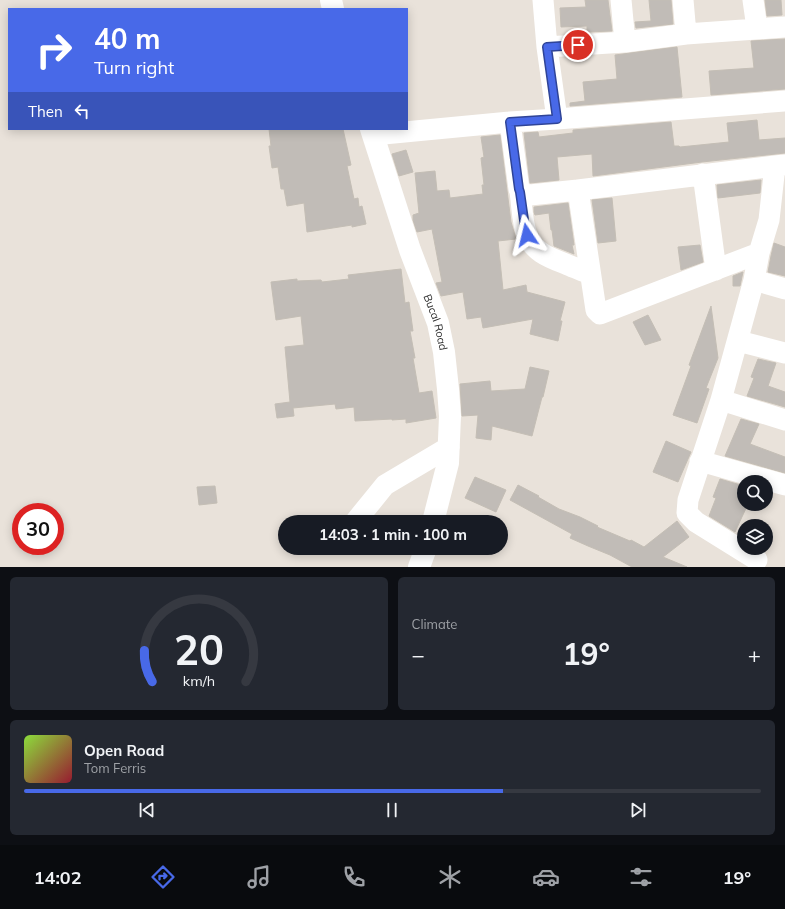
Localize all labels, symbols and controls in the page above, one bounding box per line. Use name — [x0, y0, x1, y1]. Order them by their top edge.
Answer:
text: 40 m — [94, 21, 160, 56]
icon: right — [28, 24, 80, 76]
pin — [561, 28, 595, 62]
icon: arrive — [567, 34, 589, 56]
text: Turn right — [94, 56, 174, 79]
icon: left — [71, 100, 93, 122]
text: Then — [28, 102, 63, 121]
position arrow — [506, 214, 548, 256]
street label: Bucal Road — [421, 292, 451, 352]
map controls — [737, 475, 773, 555]
button: search — [737, 475, 773, 511]
speed limit sign: 30 — [12, 503, 64, 555]
button: layers — [737, 519, 773, 555]
text: 14:03 · 1 min · 100 m — [319, 525, 467, 544]
text: Climate — [412, 616, 457, 632]
text: 20 — [174, 622, 224, 674]
text: 19° — [563, 635, 610, 673]
text: − — [412, 641, 425, 669]
text: + — [748, 641, 761, 669]
text: km/h — [183, 671, 215, 689]
text: Open Road — [84, 741, 164, 760]
text: Tom Ferris — [84, 760, 146, 776]
icon: previous — [136, 799, 158, 821]
icon: pause — [381, 799, 403, 821]
icon: next — [627, 799, 649, 821]
icon: directions — [149, 863, 177, 891]
icon: music — [245, 863, 273, 891]
icon: phone — [340, 863, 368, 891]
icon: climate — [436, 863, 464, 891]
icon: car — [532, 863, 560, 891]
icon: filters — [627, 863, 655, 891]
text: 14:02 — [34, 866, 81, 889]
text: 19° — [723, 866, 751, 889]

